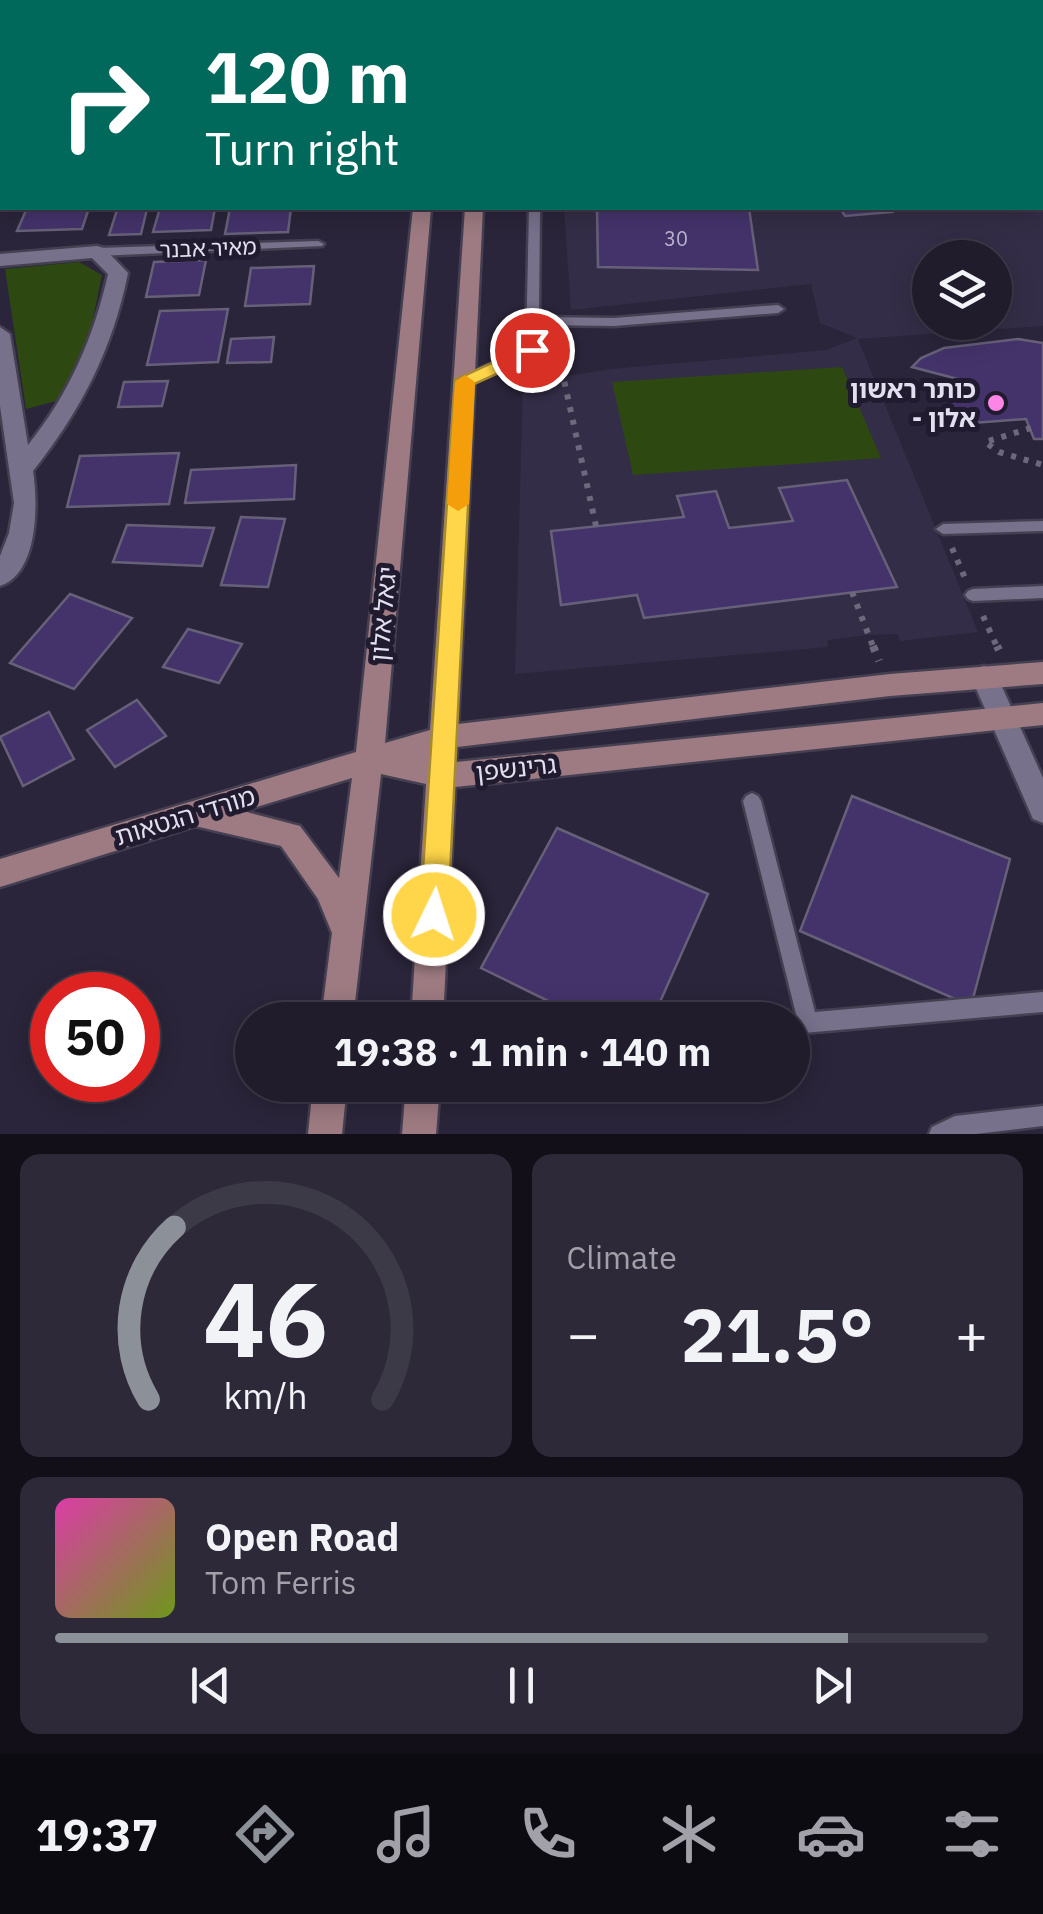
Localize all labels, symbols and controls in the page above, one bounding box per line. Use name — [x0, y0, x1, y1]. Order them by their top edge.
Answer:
text: 120 m — [205, 31, 410, 122]
icon: right — [40, 40, 170, 170]
text: Turn right — [205, 119, 400, 177]
house number: 30 — [664, 225, 688, 252]
street label: מאיר אבנר — [159, 231, 257, 264]
map controls — [912, 240, 1012, 340]
button: layers — [912, 240, 1012, 340]
pin — [490, 308, 575, 393]
icon: arrive — [505, 323, 560, 378]
place label: כותר ראשון - אלון — [850, 372, 976, 434]
marker: כותר ראשון - אלון — [985, 392, 1007, 414]
street label: יגאל אלון — [362, 565, 403, 663]
street label: גרינשפן — [474, 747, 558, 788]
street label: מורדי הגטאות — [111, 779, 259, 852]
position arrow — [382, 863, 486, 967]
speed limit sign: 50 — [30, 972, 160, 1102]
text: 19:38 · 1 min · 140 m — [334, 1027, 711, 1076]
text: Climate — [567, 1236, 677, 1278]
text: 46 — [203, 1250, 328, 1386]
text: 21.5° — [680, 1285, 874, 1383]
text: − — [567, 1298, 600, 1369]
text: + — [955, 1298, 988, 1369]
text: km/h — [224, 1372, 308, 1419]
text: Open Road — [205, 1512, 399, 1561]
text: Tom Ferris — [205, 1561, 356, 1603]
icon: previous — [183, 1658, 238, 1713]
icon: pause — [494, 1658, 549, 1713]
icon: next — [805, 1658, 860, 1713]
icon: directions — [230, 1799, 300, 1869]
icon: music — [371, 1799, 441, 1869]
icon: phone — [513, 1799, 583, 1869]
icon: climate — [654, 1799, 724, 1869]
icon: car — [796, 1799, 866, 1869]
icon: filters — [937, 1799, 1007, 1869]
text: 19:37 — [36, 1805, 159, 1863]

